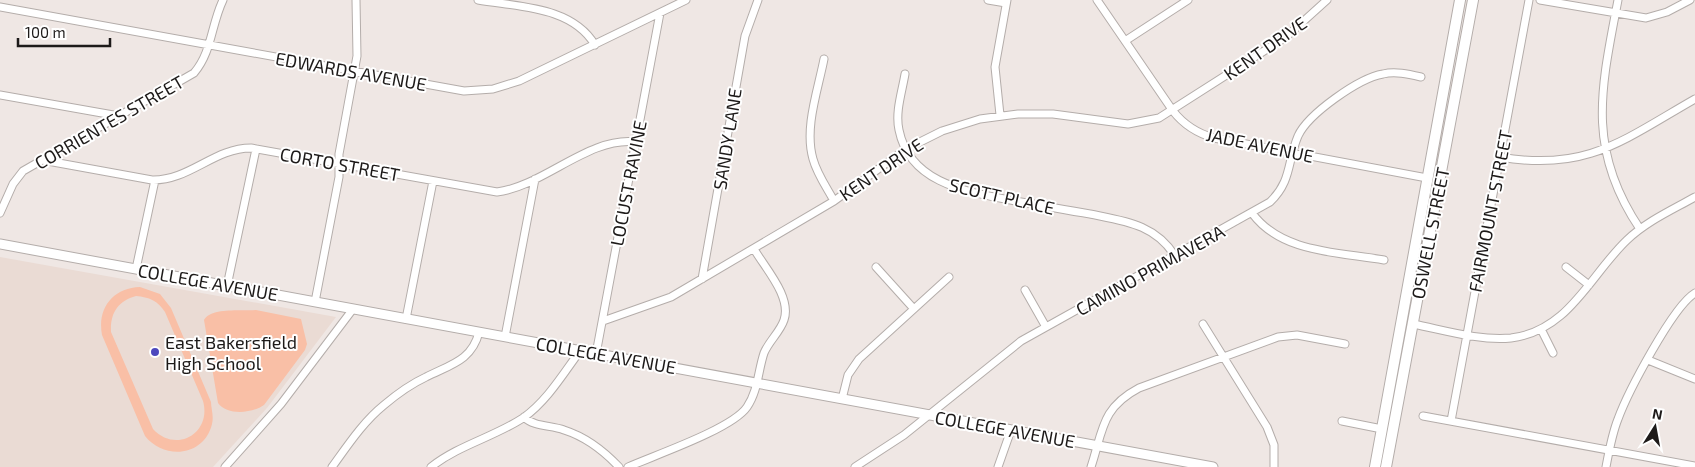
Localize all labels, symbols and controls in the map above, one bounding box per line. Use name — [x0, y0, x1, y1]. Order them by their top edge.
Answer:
street label: KENT DRIVE — [1219, 11, 1311, 85]
scale bar — [18, 15, 110, 47]
text: 100 m — [25, 23, 66, 41]
street label: EDWARDS AVENUE — [274, 47, 428, 95]
street label: CORRIENTES STREET — [30, 70, 188, 174]
street label: SANDY LANE — [708, 87, 746, 191]
street label: LOCUST RAVINE — [605, 118, 651, 248]
street label: JADE AVENUE — [1204, 123, 1316, 167]
street label: FAIRMOUNT STREET — [1463, 128, 1517, 294]
street label: KENT DRIVE — [835, 133, 927, 205]
street label: CORTO STREET — [278, 143, 402, 185]
street label: OSWELL STREET — [1406, 165, 1454, 301]
street label: SCOTT PLACE — [947, 173, 1057, 219]
street label: CAMINO PRIMAVERA — [1072, 220, 1229, 320]
street label: COLLEGE AVENUE — [136, 259, 280, 305]
place label: East Bakersfield High School — [165, 331, 297, 374]
street label: COLLEGE AVENUE — [534, 332, 678, 378]
marker: East Bakersfield High School — [149, 346, 161, 358]
north arrow — [1630, 402, 1680, 452]
text: N — [1651, 404, 1664, 423]
street label: COLLEGE AVENUE — [933, 406, 1077, 452]

